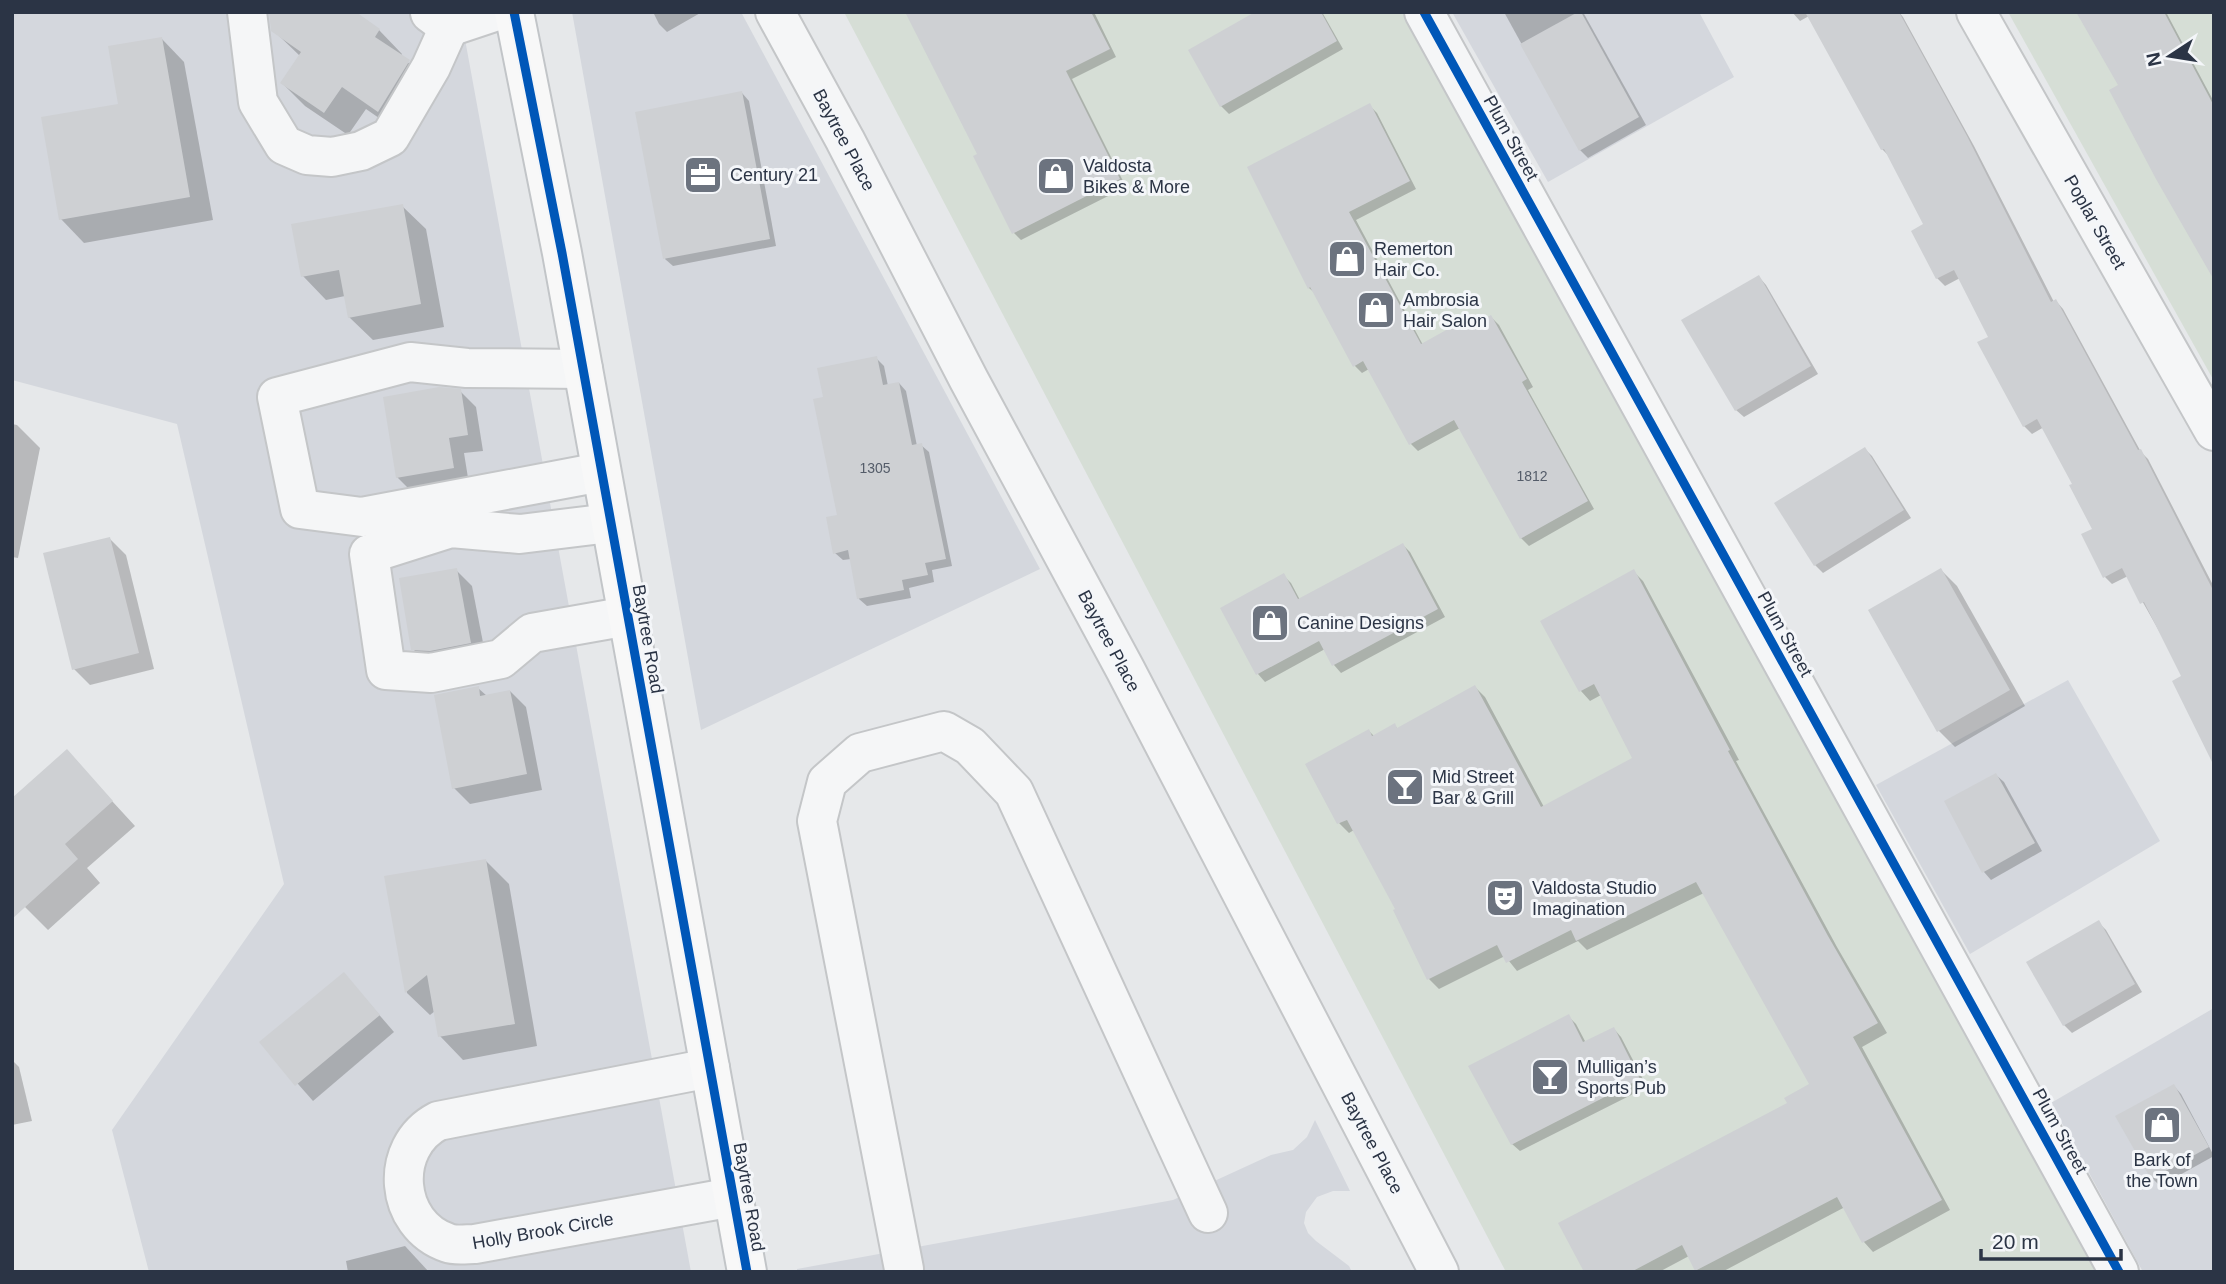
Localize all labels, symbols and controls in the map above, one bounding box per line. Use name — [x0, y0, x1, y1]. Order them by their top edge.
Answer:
north arrow — [2135, 21, 2205, 91]
text: N — [2142, 51, 2166, 68]
street label: Baytree Place — [809, 86, 879, 194]
street label: Plum Street — [1479, 92, 1543, 184]
office icon: Century 21 — [682, 154, 724, 196]
shop icon: Valdosta Bikes & More — [1035, 155, 1077, 197]
place label: Valdosta Bikes & More — [1083, 156, 1190, 197]
place label: Century 21 — [730, 165, 818, 185]
street label: Poplar Street — [2060, 172, 2130, 272]
shop icon: Remerton Hair Co. — [1326, 238, 1368, 280]
place label: Remerton Hair Co. — [1374, 239, 1453, 280]
shop icon: Ambrosia Hair Salon — [1355, 289, 1397, 331]
place label: Ambrosia Hair Salon — [1403, 290, 1487, 331]
house number: 1305 — [859, 460, 891, 476]
house number: 1812 — [1516, 468, 1548, 484]
street label: Baytree Road — [629, 583, 667, 695]
street label: Baytree Place — [1074, 587, 1144, 695]
street label: Plum Street — [1753, 588, 1817, 680]
shop icon: Canine Designs — [1249, 602, 1291, 644]
place label: Canine Designs — [1297, 613, 1424, 633]
bar icon: Mid Street Bar & Grill — [1384, 766, 1426, 808]
place label: Mid Street Bar & Grill — [1432, 767, 1514, 808]
theatre icon: Valdosta Studio Imagination — [1484, 877, 1526, 919]
place label: Valdosta Studio Imagination — [1532, 878, 1657, 919]
bar icon: Mulligan’s Sports Pub — [1529, 1056, 1571, 1098]
place label: Mulligan’s Sports Pub — [1577, 1057, 1666, 1098]
street label: Plum Street — [2028, 1085, 2092, 1177]
street label: Baytree Place — [1337, 1089, 1407, 1197]
shop icon: Bark of the Town — [2141, 1104, 2183, 1146]
street label: Baytree Road — [730, 1141, 768, 1253]
place label: Bark of the Town — [2126, 1150, 2198, 1191]
street label: Holly Brook Circle — [471, 1209, 615, 1253]
scale bar — [1981, 1218, 2121, 1262]
text: 20 m — [1992, 1230, 2039, 1253]

